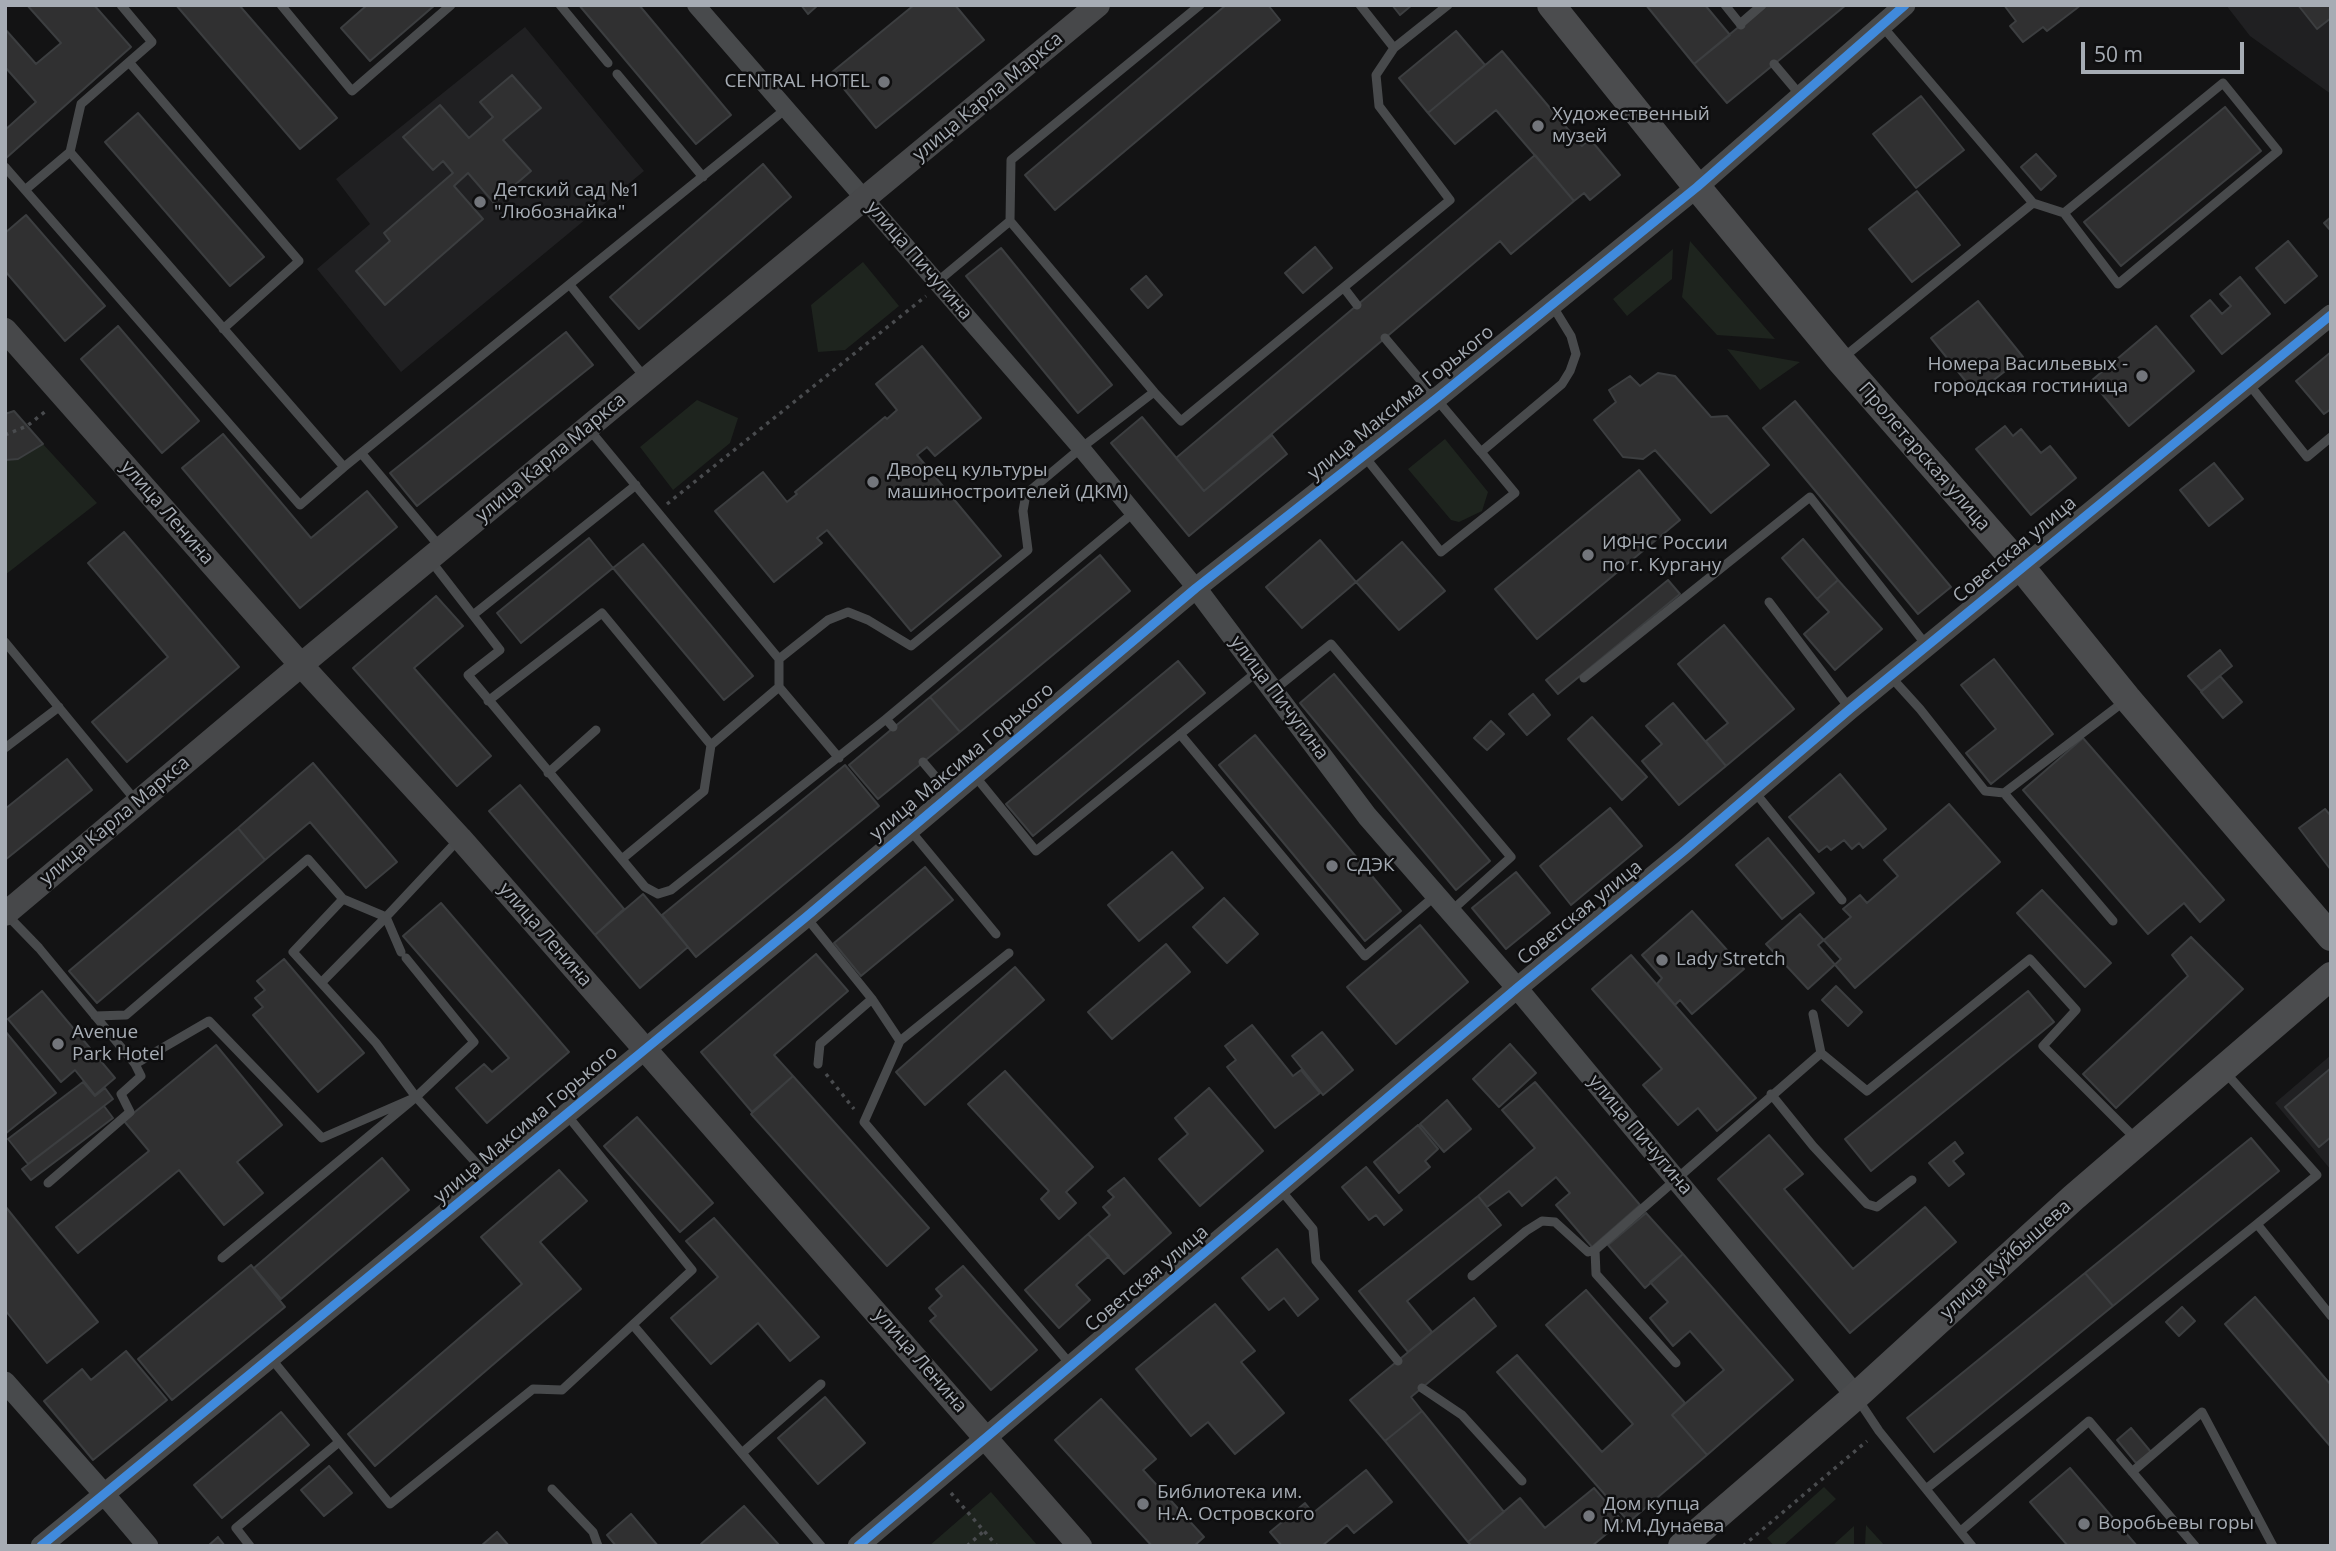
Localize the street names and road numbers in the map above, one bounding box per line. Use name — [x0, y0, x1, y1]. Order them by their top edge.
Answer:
street label: улица Карла Маркса — [908, 28, 1068, 166]
street label: улица Пичугина — [861, 197, 977, 325]
street label: улица Максима Горького — [1303, 321, 1499, 485]
street label: Пролетарская улица — [1853, 378, 1995, 536]
street label: улица Карла Маркса — [471, 389, 631, 527]
street label: улица Ленина — [116, 456, 218, 570]
street label: Советская улица — [1949, 492, 2081, 608]
street label: улица Пичугина — [1225, 631, 1333, 765]
street label: улица Максима Горького — [865, 678, 1059, 846]
street label: улица Карла Маркса — [35, 752, 195, 890]
street label: Советская улица — [1513, 856, 1647, 970]
street label: улица Ленина — [494, 878, 596, 992]
street label: улица Максима Горького — [429, 1041, 623, 1209]
street label: улица Пичугина — [1583, 1070, 1697, 1200]
street label: улица Куйбышева — [1936, 1195, 2076, 1325]
street label: Советская улица — [1081, 1221, 1213, 1337]
street label: улица Ленина — [869, 1304, 971, 1418]

